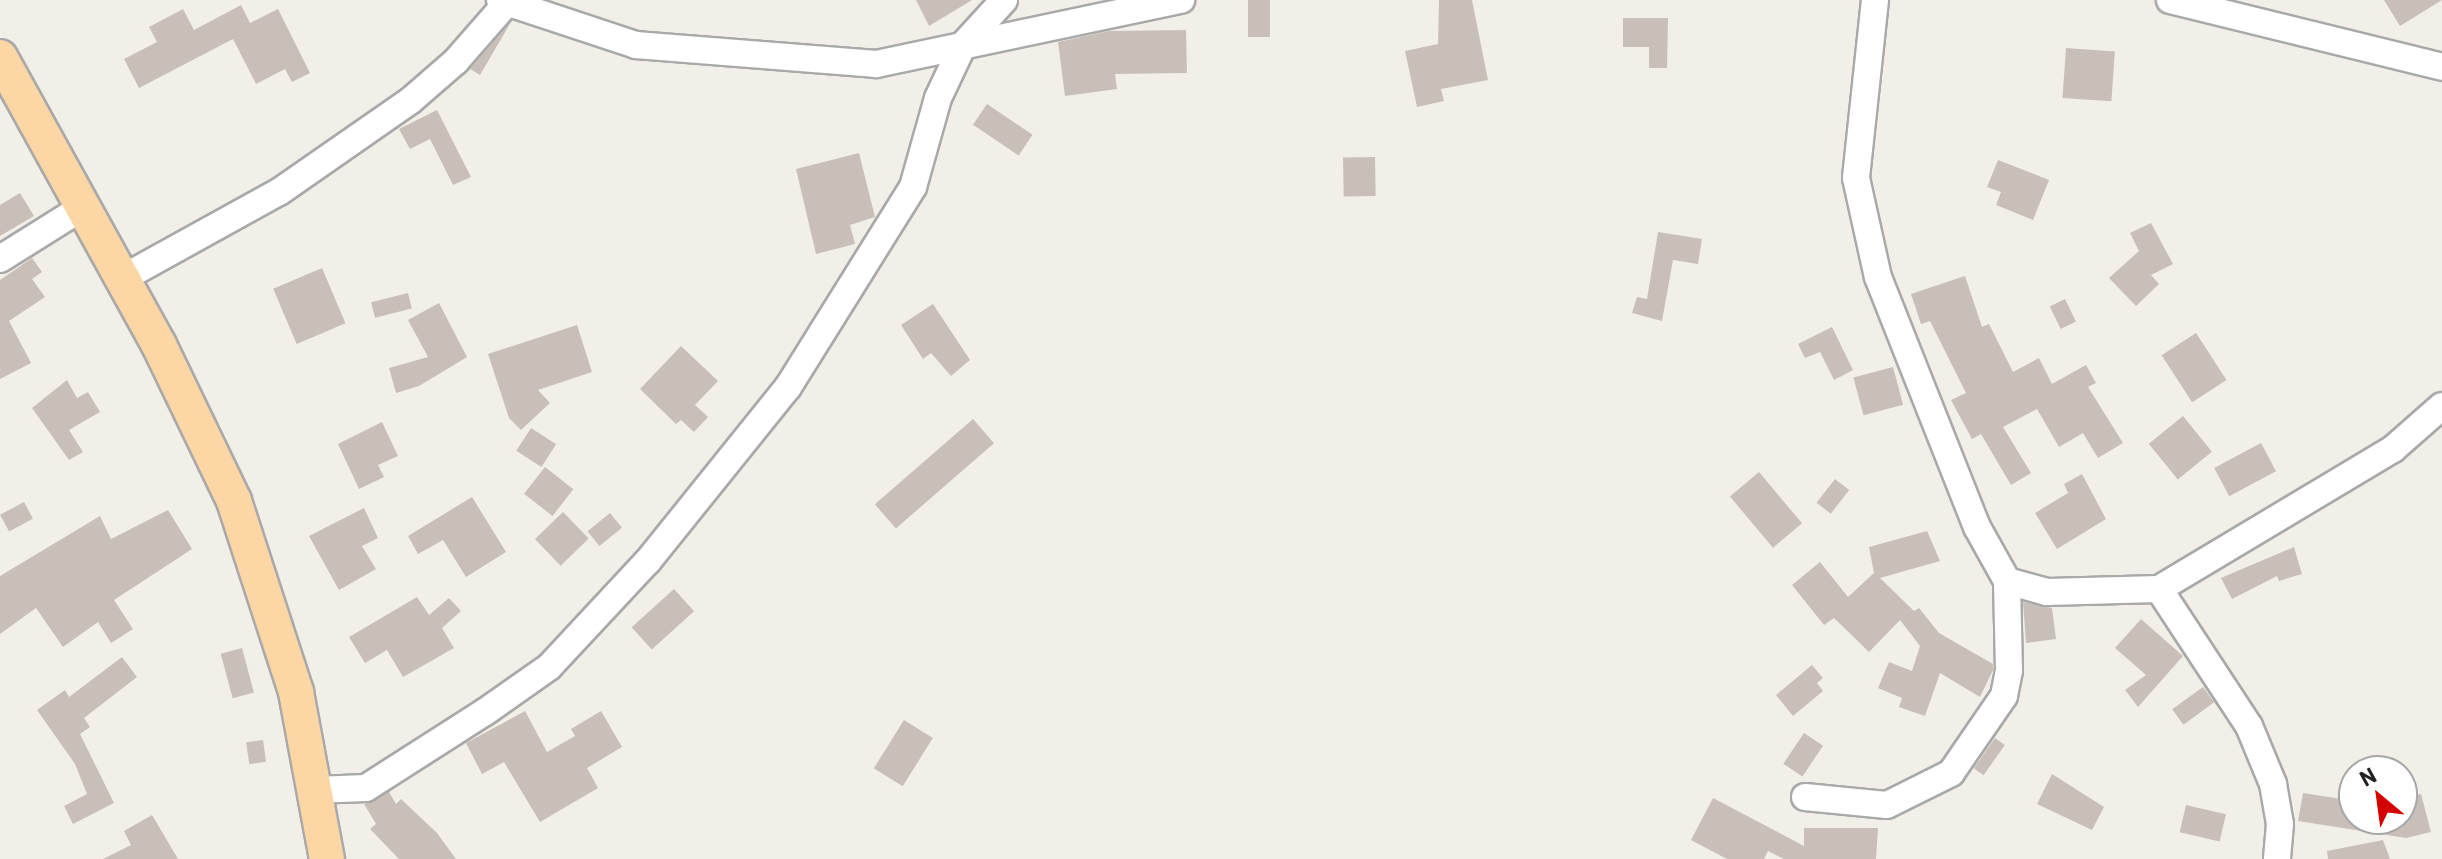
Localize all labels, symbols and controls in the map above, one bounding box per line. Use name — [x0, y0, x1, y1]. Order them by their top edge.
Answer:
north arrow — [2338, 755, 2418, 835]
text: N — [2355, 761, 2380, 791]

